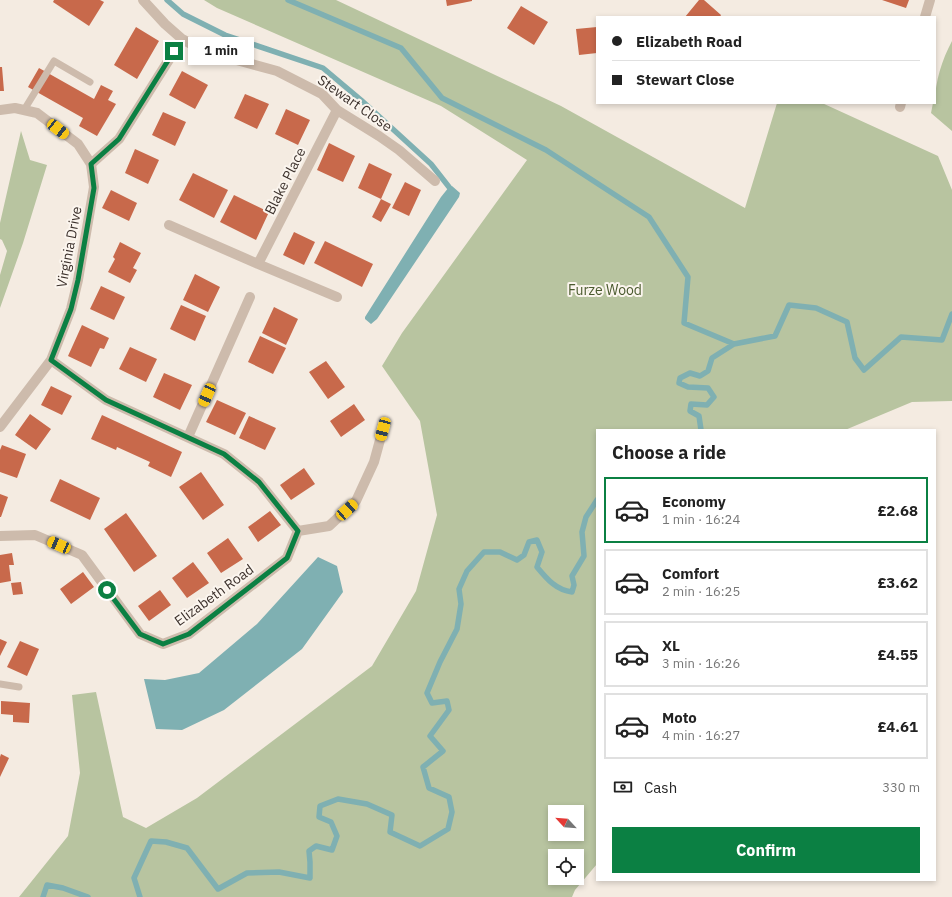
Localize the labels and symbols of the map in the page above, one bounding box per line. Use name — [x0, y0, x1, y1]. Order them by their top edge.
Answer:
callout: 1 min — [188, 37, 254, 65]
route end — [165, 42, 183, 60]
street label: Stewart Close — [314, 71, 396, 135]
car — [45, 117, 71, 141]
street label: Blake Place — [260, 144, 310, 218]
street label: Virginia Drive — [52, 205, 86, 289]
park label: Furze Wood — [568, 281, 642, 299]
car — [197, 382, 217, 408]
car — [374, 416, 392, 442]
car — [334, 498, 360, 522]
car — [46, 535, 72, 555]
street label: Elizabeth Road — [171, 560, 257, 630]
route start — [98, 581, 116, 599]
north arrow — [548, 805, 584, 841]

